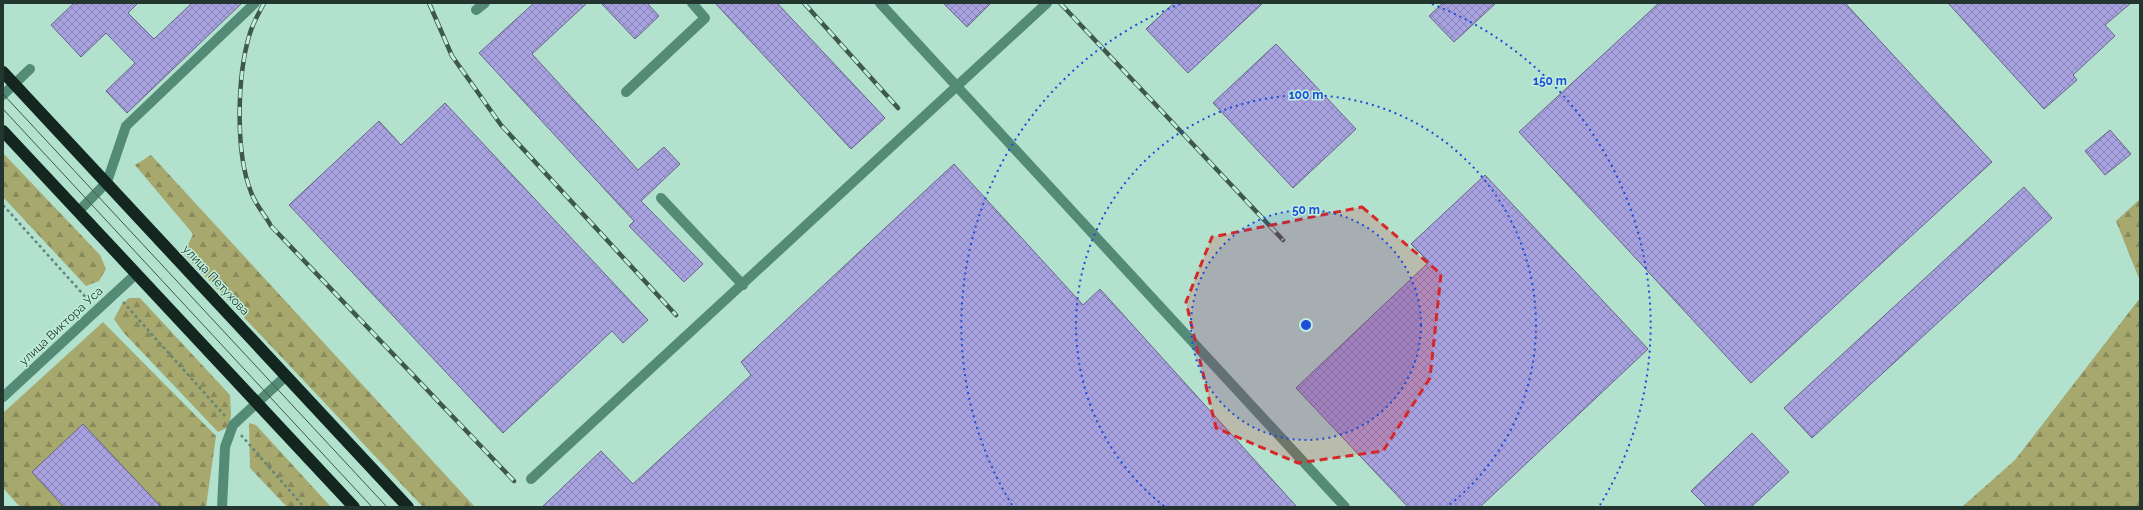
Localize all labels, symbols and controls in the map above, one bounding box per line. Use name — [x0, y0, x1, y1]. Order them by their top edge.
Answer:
text: 150 m — [1533, 74, 1567, 88]
text: 100 m — [1289, 88, 1323, 102]
text: 50 m — [1292, 203, 1320, 217]
street label: улица Петухова — [180, 242, 252, 318]
street label: улица Виктора Уса — [16, 284, 106, 368]
centre of rings — [1299, 318, 1313, 332]

